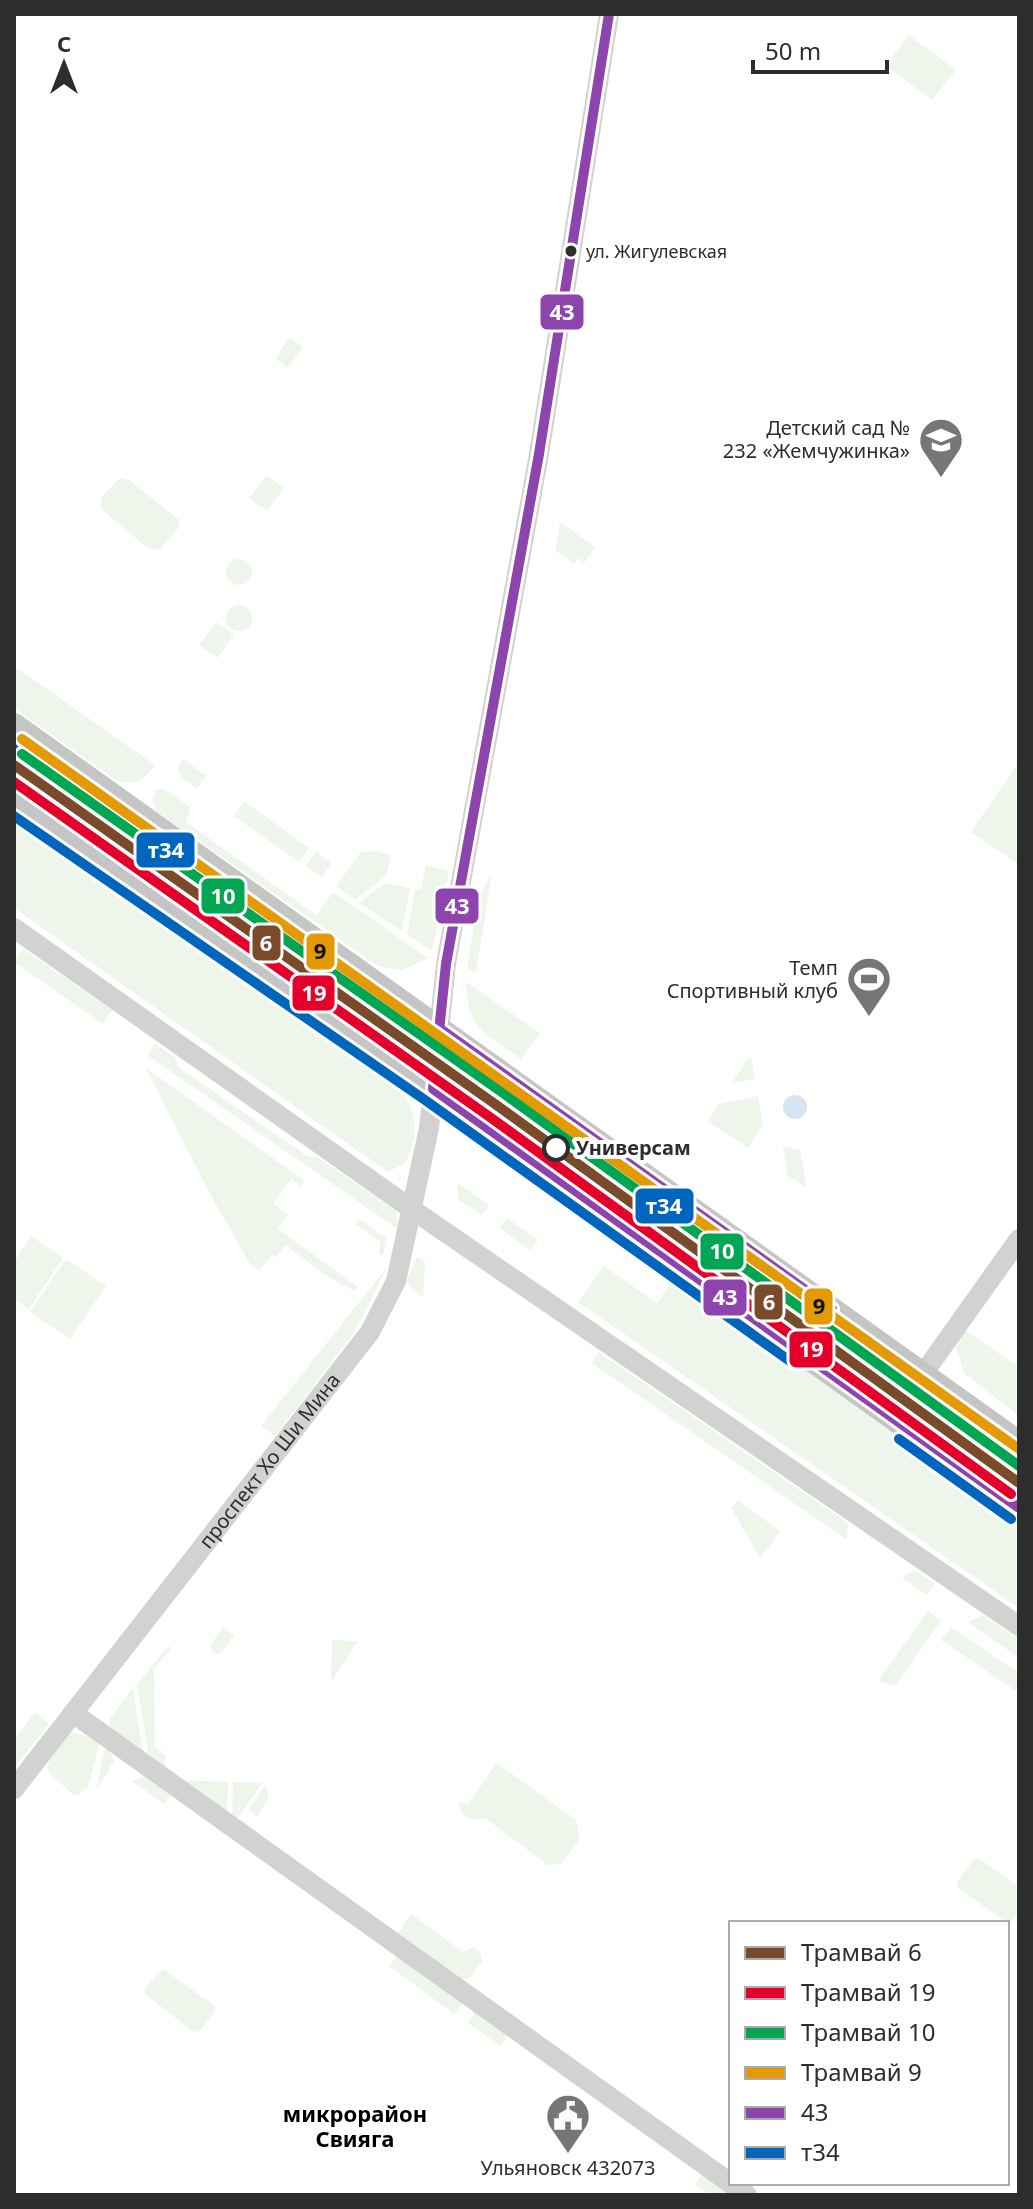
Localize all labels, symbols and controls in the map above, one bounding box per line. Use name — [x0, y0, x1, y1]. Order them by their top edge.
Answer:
north arrow — [24, 24, 104, 104]
scale bar — [753, 24, 887, 74]
text: С — [57, 28, 71, 58]
text: 50 m — [765, 34, 821, 67]
place label: ул. Жигулевская — [586, 239, 727, 263]
marker: ул. Жигулевская — [563, 243, 579, 259]
line badge: 43 — [539, 293, 585, 331]
text: 43 — [549, 296, 575, 326]
place label: Детский сад № 232 «Жемчужинка» — [723, 414, 910, 464]
school or university icon: Детский сад № 232 «Жемчужинка» — [917, 416, 965, 479]
line badge: т34 — [135, 831, 196, 869]
text: т34 — [148, 834, 185, 864]
line badge: 10 — [200, 877, 246, 915]
text: 10 — [210, 880, 236, 910]
line badge: 43 — [434, 887, 480, 925]
text: 43 — [444, 890, 470, 920]
line badge: 6 — [251, 924, 282, 962]
text: 6 — [260, 927, 272, 957]
line badge: 9 — [305, 932, 336, 971]
text: 9 — [314, 935, 326, 965]
place label: Темп Спортивный клуб — [667, 954, 838, 1004]
sports icon: Темп Спортивный клуб — [845, 955, 893, 1018]
line badge: 19 — [291, 974, 336, 1012]
text: 19 — [301, 977, 327, 1007]
place label: Универсам — [576, 1134, 691, 1161]
marker: Универсам — [543, 1135, 569, 1161]
line badge: т34 — [634, 1187, 695, 1225]
text: т34 — [646, 1190, 683, 1220]
line badge: 10 — [699, 1232, 745, 1271]
text: 10 — [709, 1235, 735, 1265]
line badge: 43 — [702, 1278, 748, 1317]
text: 43 — [712, 1281, 738, 1311]
line badge: 6 — [753, 1283, 784, 1321]
text: 6 — [763, 1286, 775, 1316]
line badge: 9 — [803, 1287, 834, 1326]
text: 9 — [813, 1290, 825, 1320]
line badge: 19 — [788, 1330, 834, 1369]
text: 19 — [798, 1333, 824, 1363]
street label: проспект Хо Ши Мина — [193, 1367, 346, 1554]
legend — [729, 1921, 1009, 2185]
text: Трамвай 6 — [801, 1935, 922, 1968]
text: Трамвай 19 — [801, 1975, 935, 2008]
text: Трамвай 10 — [801, 2015, 935, 2048]
text: Трамвай 9 — [801, 2055, 922, 2088]
public building icon: Ульяновск 432073 — [544, 2092, 592, 2155]
text: 43 — [801, 2095, 828, 2128]
district label: микрорайон Свияга — [283, 2098, 427, 2153]
text: т34 — [801, 2135, 840, 2168]
place label: Ульяновск 432073 — [481, 2154, 655, 2181]

